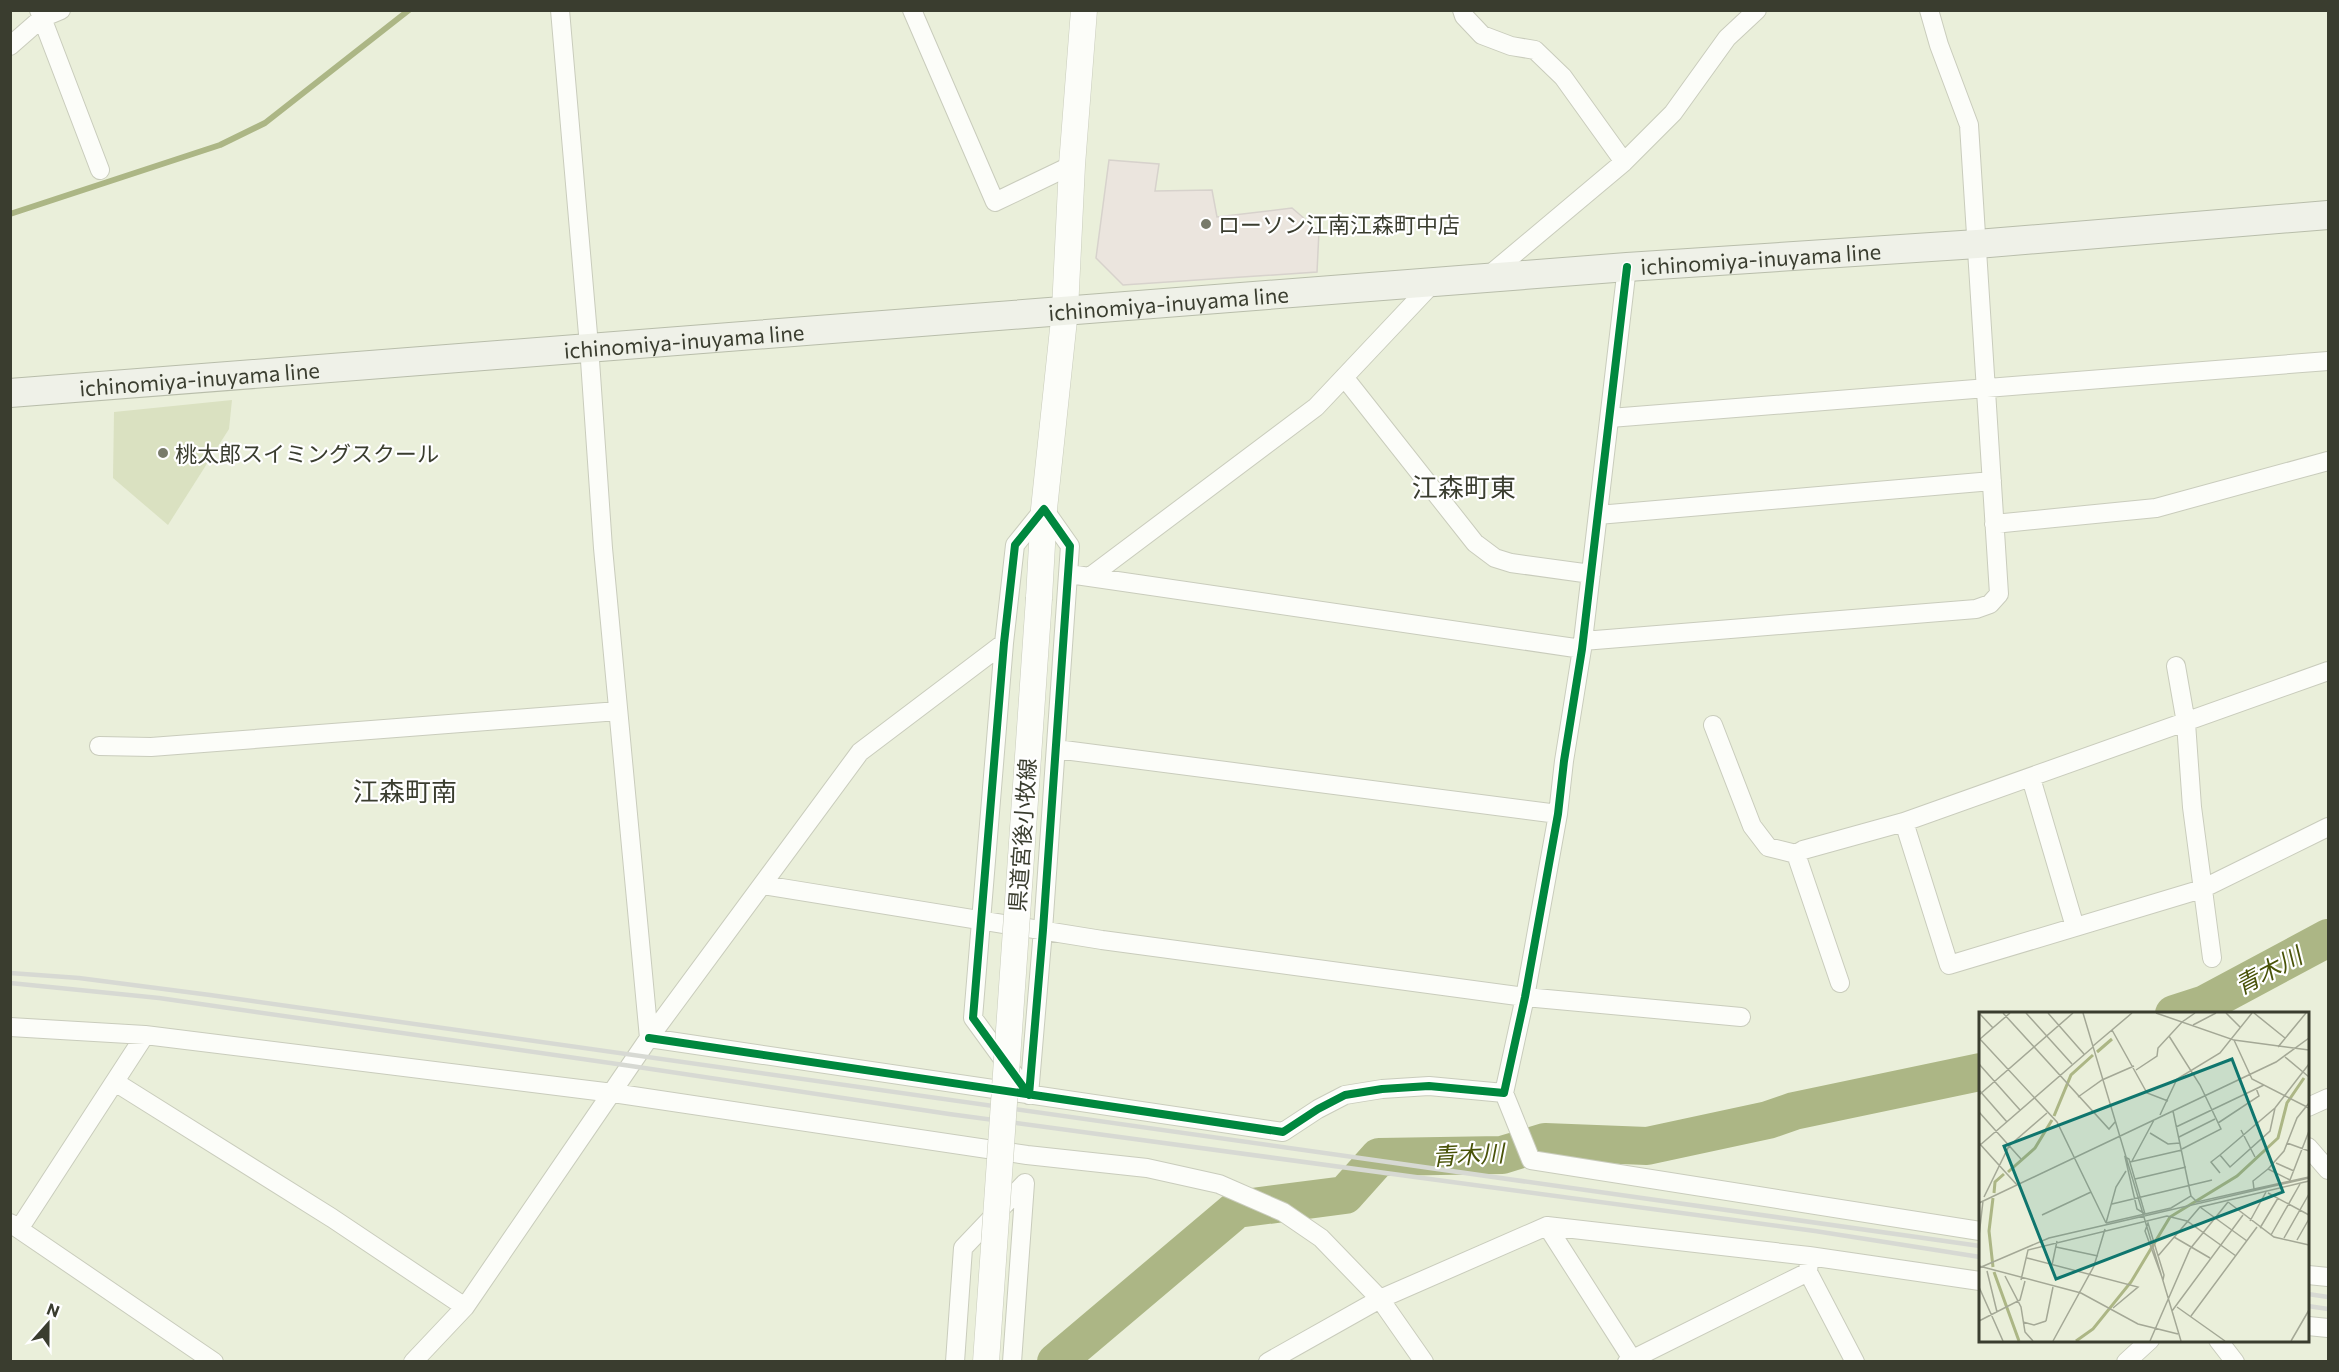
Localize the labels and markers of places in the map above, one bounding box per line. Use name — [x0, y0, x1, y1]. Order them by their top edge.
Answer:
place label: ローソン江南江森町中店 — [1218, 211, 1460, 238]
marker: ローソン江南江森町中店 — [1199, 217, 1213, 231]
place label: 桃太郎スイミングスクール — [175, 440, 439, 467]
marker: 桃太郎スイミングスクール — [156, 446, 170, 460]

